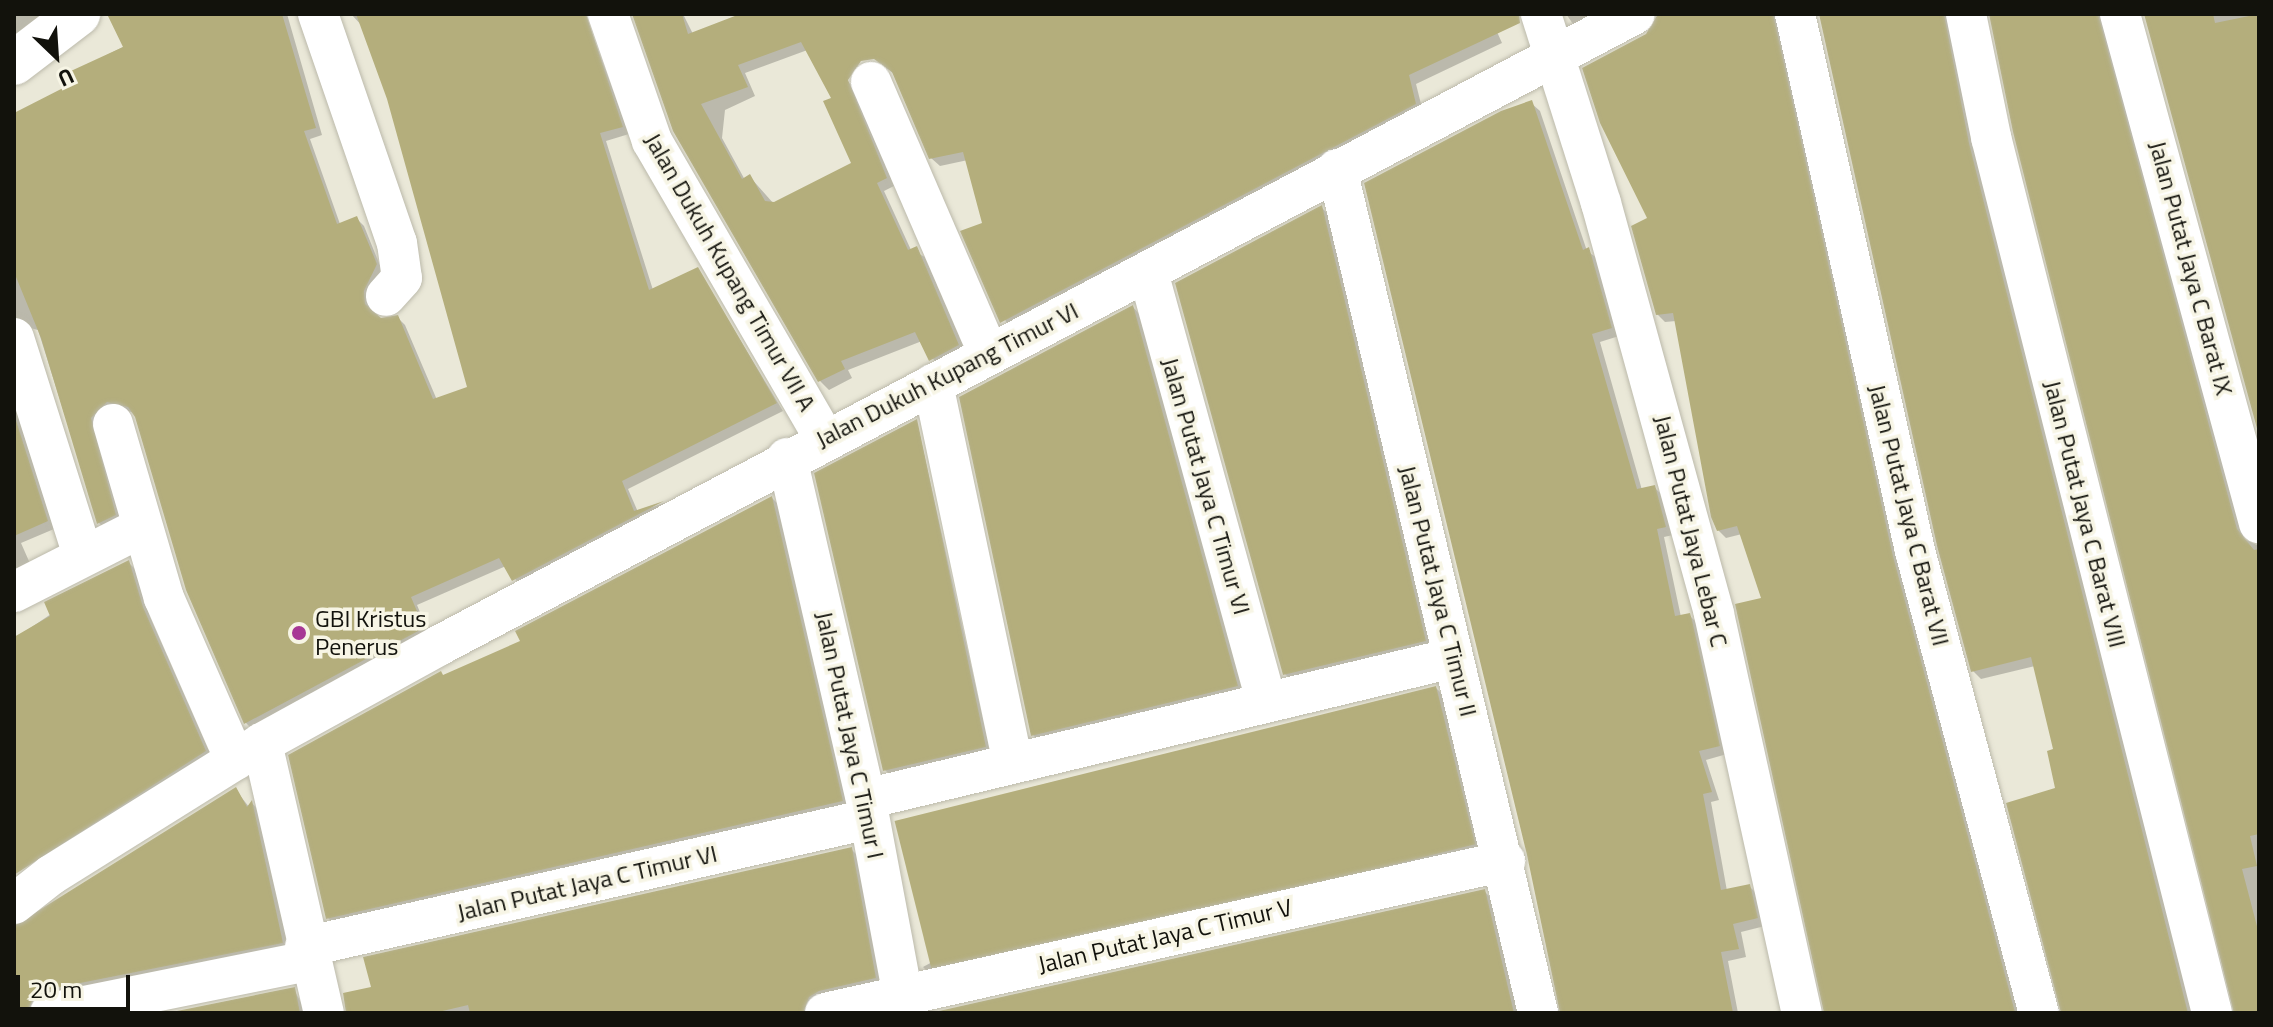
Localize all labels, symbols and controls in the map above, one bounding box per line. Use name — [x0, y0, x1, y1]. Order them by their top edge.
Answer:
north arrow — [16, 16, 96, 96]
text: U — [52, 59, 80, 96]
street label: Jalan Dukuh Kupang Timur VII A — [638, 128, 822, 416]
street label: Jalan Putat Jaya C Barat IX — [2143, 138, 2239, 398]
street label: Jalan Dukuh Kupang Timur VI — [811, 296, 1083, 454]
street label: Jalan Putat Jaya C Timur VI — [1156, 354, 1256, 618]
street label: Jalan Putat Jaya C Barat VIII — [2038, 377, 2132, 651]
street label: Jalan Putat Jaya C Barat VII — [1863, 381, 1955, 649]
street label: Jalan Putat Jaya Lebar C — [1648, 412, 1734, 650]
street label: Jalan Putat Jaya C Timur II — [1393, 462, 1483, 720]
place label: GBI Kristus Penerus — [315, 605, 426, 661]
street label: Jalan Putat Jaya C Timur I — [810, 609, 890, 861]
marker: GBI Kristus Penerus — [290, 624, 308, 642]
street label: Jalan Putat Jaya C Timur VI — [454, 839, 720, 927]
street label: Jalan Putat Jaya C Timur V — [1035, 893, 1295, 979]
scale bar — [20, 959, 134, 1009]
text: 20 m — [30, 971, 82, 1007]

